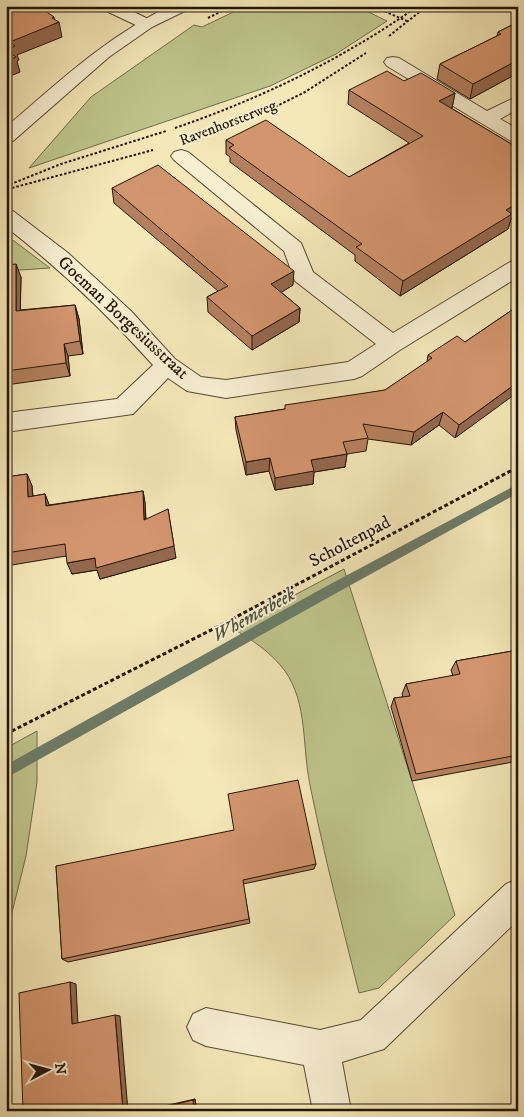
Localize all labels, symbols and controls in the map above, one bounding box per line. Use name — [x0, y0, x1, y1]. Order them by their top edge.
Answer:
street label: Ravenhorsterweg — [177, 96, 280, 150]
street label: Goeman Borgesiusstraat — [53, 252, 193, 385]
street label: Scholtenpad — [306, 511, 394, 573]
water label: Whemerbeek — [209, 583, 300, 647]
north arrow — [22, 1044, 72, 1094]
text: N — [50, 1062, 70, 1076]

